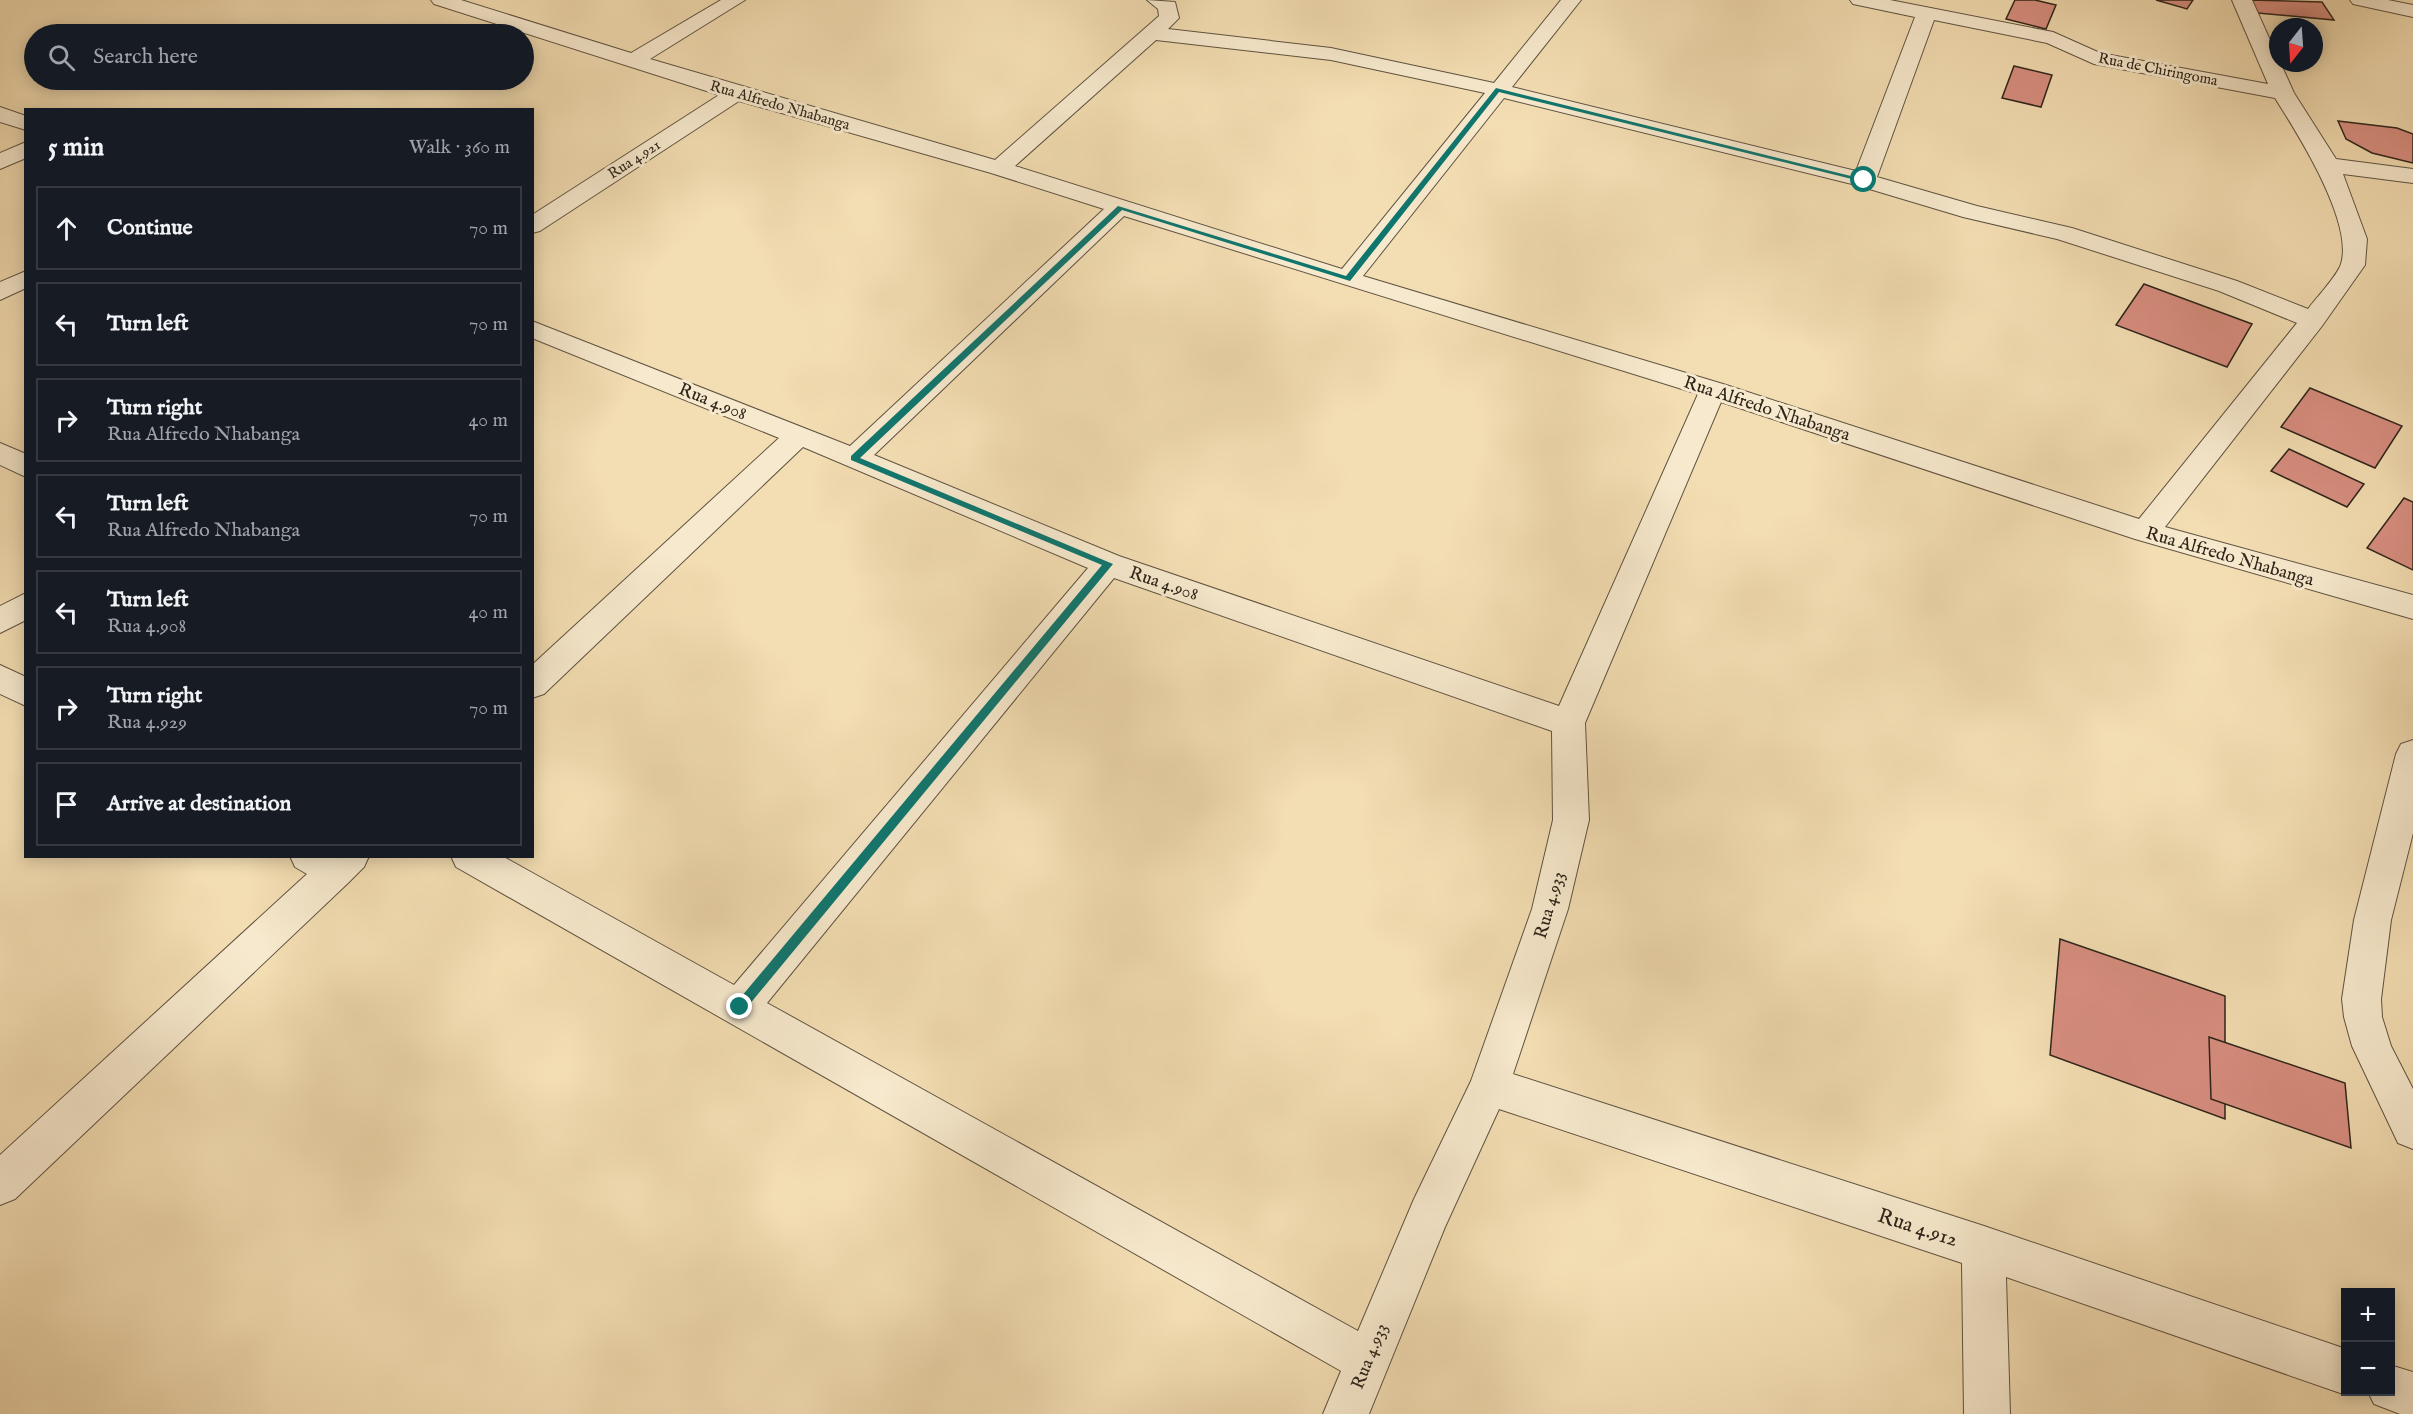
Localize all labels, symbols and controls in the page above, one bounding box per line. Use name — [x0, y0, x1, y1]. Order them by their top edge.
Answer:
north arrow — [2269, 18, 2323, 72]
search box — [24, 24, 534, 90]
icon: search — [45, 41, 78, 74]
text: Search here — [93, 43, 198, 71]
street label: Rua de Chiringoma — [2096, 49, 2220, 91]
street label: Rua Alfredo Nhabanga — [708, 76, 853, 135]
text: 5 min — [48, 131, 104, 164]
text: Walk · 360 m — [409, 135, 510, 160]
street label: Rua 4.921 — [604, 135, 664, 183]
route start — [1850, 166, 1876, 192]
icon: ahead — [50, 212, 83, 245]
text: Continue — [107, 214, 193, 242]
text: 70 m — [469, 216, 508, 241]
icon: left — [50, 308, 83, 341]
text: Turn left — [107, 310, 189, 338]
text: 70 m — [469, 312, 508, 337]
street label: Rua Alfredo Nhabanga — [1680, 372, 1853, 447]
street label: Rua 4.908 — [675, 378, 750, 426]
text: Turn right — [107, 394, 202, 422]
icon: right — [50, 404, 83, 437]
text: 40 m — [469, 408, 508, 433]
text: Rua Alfredo Nhabanga — [107, 422, 300, 447]
text: Turn left — [107, 490, 189, 518]
icon: left — [50, 500, 83, 533]
text: 70 m — [469, 504, 508, 529]
text: Rua Alfredo Nhabanga — [107, 518, 300, 543]
street label: Rua Alfredo Nhabanga — [2143, 522, 2317, 593]
street label: Rua 4.908 — [1126, 562, 1201, 607]
text: Turn left — [107, 586, 189, 614]
icon: left — [50, 596, 83, 629]
text: 40 m — [469, 600, 508, 625]
text: Rua 4.908 — [107, 614, 186, 639]
text: Turn right — [107, 682, 202, 710]
icon: right — [50, 692, 83, 725]
text: 70 m — [469, 696, 508, 721]
text: Rua 4.929 — [107, 710, 187, 735]
icon: arrive — [50, 788, 83, 821]
text: Arrive at destination — [107, 790, 291, 818]
street label: Rua 4.933 — [1530, 869, 1571, 942]
route end — [726, 993, 752, 1019]
street label: Rua 4.912 — [1874, 1203, 1961, 1254]
map controls — [2341, 1288, 2395, 1396]
button: + — [2341, 1288, 2395, 1342]
street label: Rua 4.933 — [1347, 1320, 1394, 1393]
button: − — [2341, 1342, 2395, 1396]

